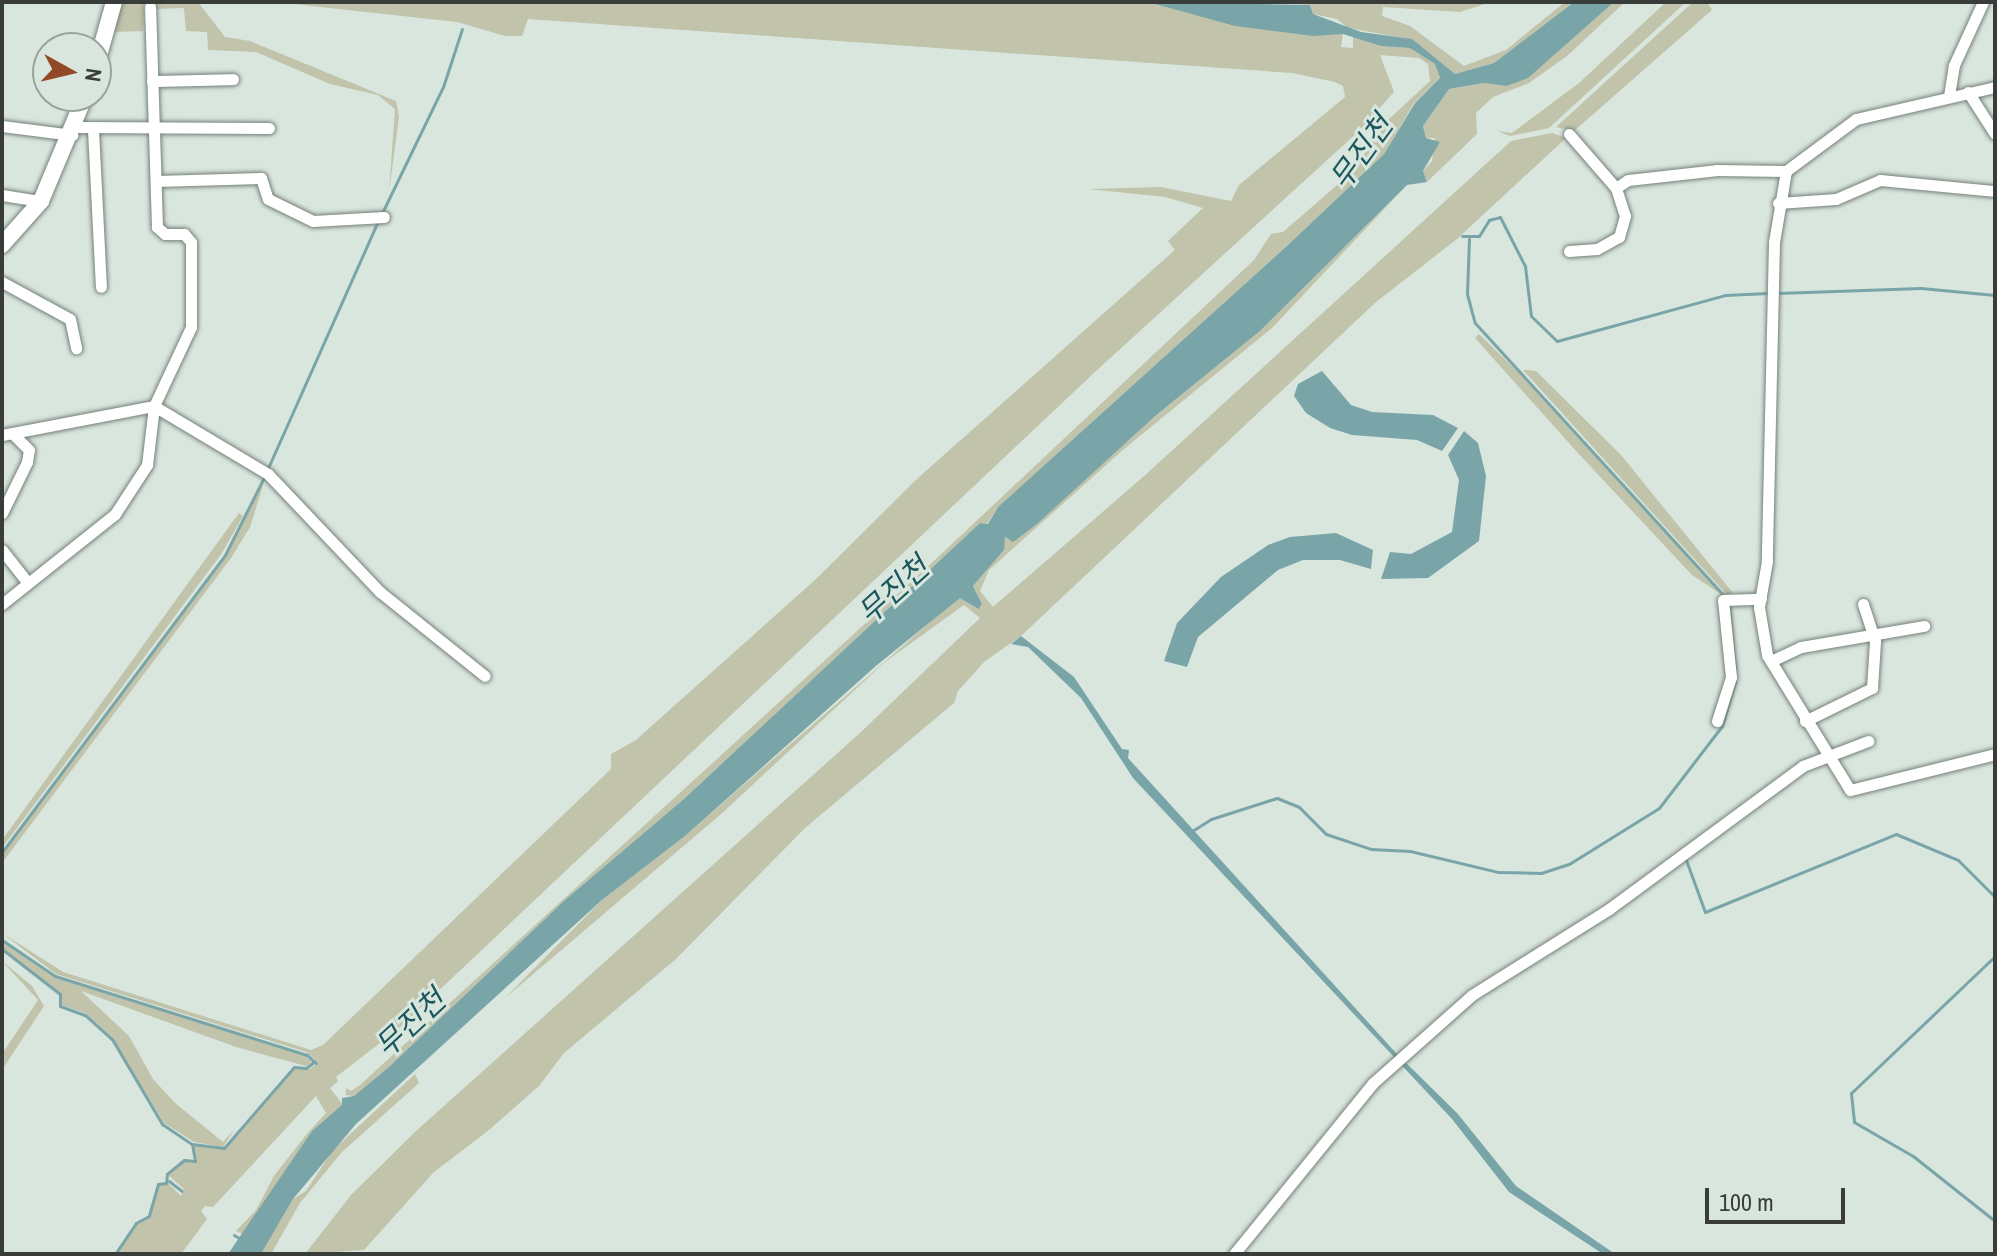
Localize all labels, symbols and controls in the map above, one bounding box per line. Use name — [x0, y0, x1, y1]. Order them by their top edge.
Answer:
north arrow — [32, 32, 112, 112]
text: N — [78, 67, 110, 84]
water label: 무진천 — [1322, 108, 1400, 196]
water label: 무진천 — [850, 549, 936, 631]
water label: 무진천 — [367, 982, 453, 1064]
scale bar — [1709, 1172, 1849, 1222]
text: 100 m — [1719, 1186, 1774, 1218]

